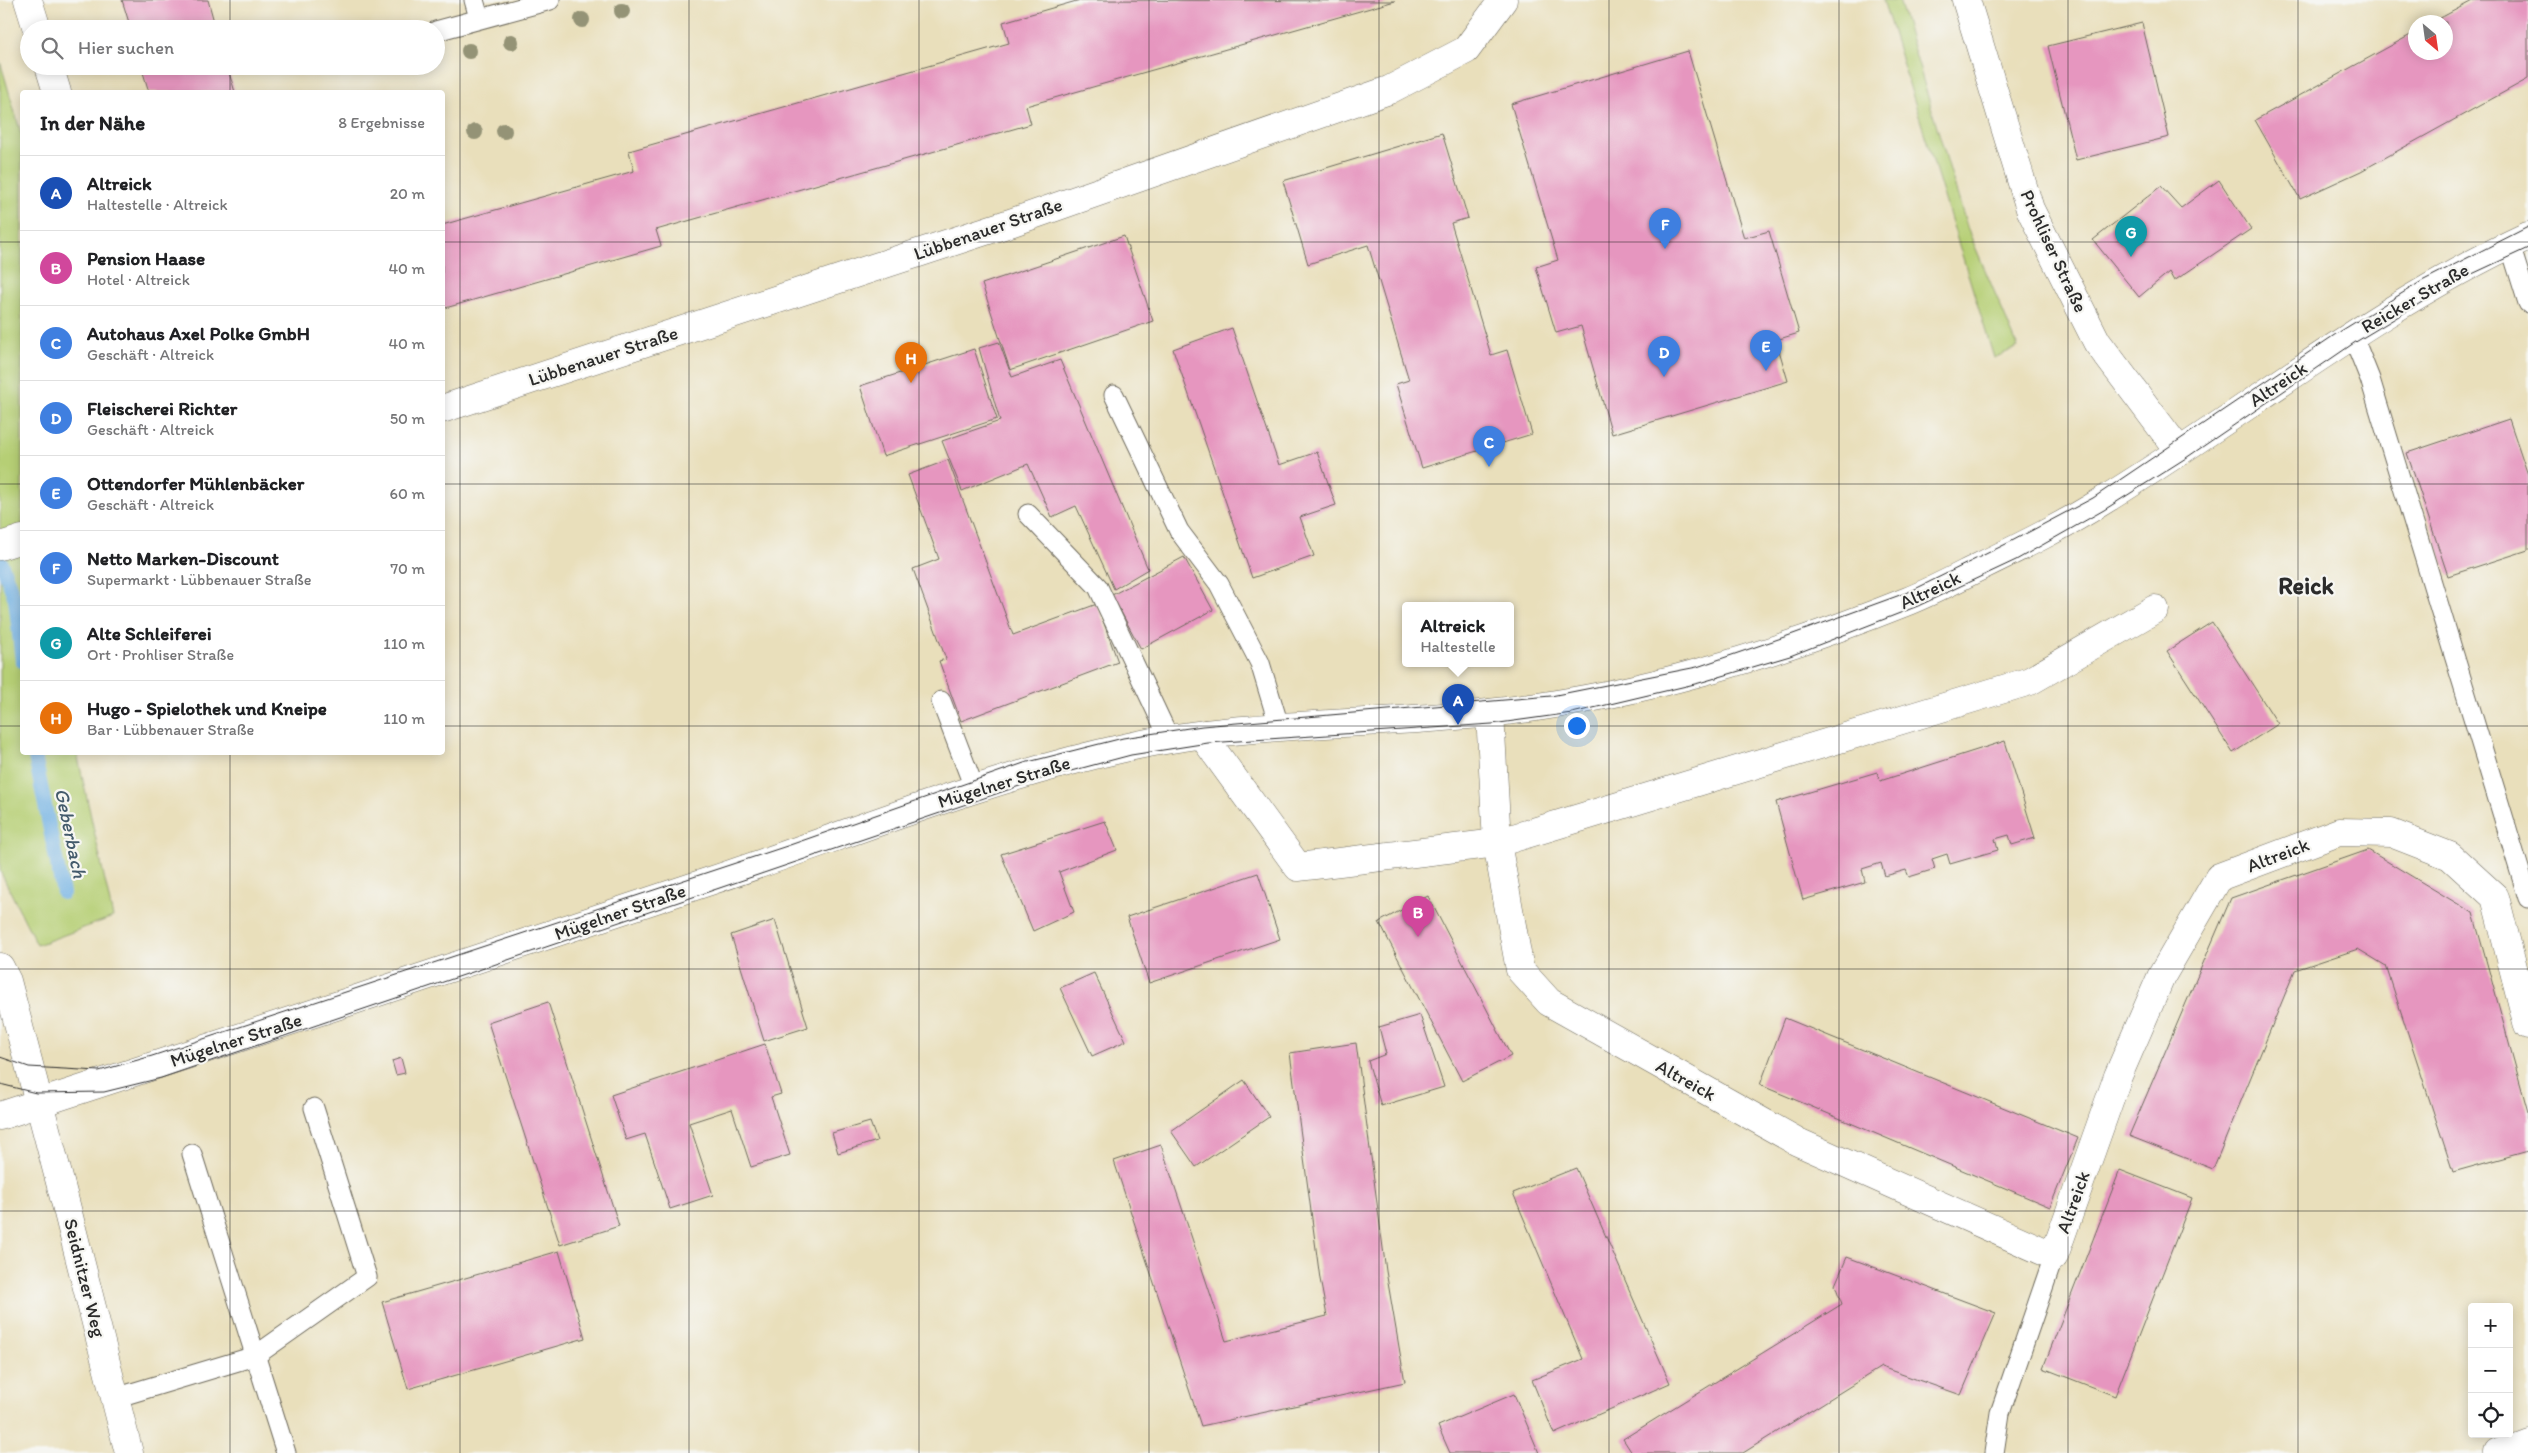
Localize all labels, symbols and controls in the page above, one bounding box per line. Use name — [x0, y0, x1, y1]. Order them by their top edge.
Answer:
north arrow — [2408, 15, 2453, 60]
search box — [20, 20, 445, 75]
icon: search — [38, 34, 66, 62]
text: Hier suchen — [78, 36, 174, 59]
text: In der Nähe — [40, 110, 145, 135]
text: 8 Ergebnisse — [338, 113, 425, 132]
text: Altreick — [87, 172, 152, 195]
text: A — [51, 184, 61, 203]
text: 20 m — [390, 184, 425, 203]
street label: Prohliser Straße — [2015, 186, 2093, 316]
street label: Lübbenauer Straße — [911, 193, 1065, 265]
text: Haltestelle · Altreick — [87, 195, 228, 214]
pin: F — [1649, 208, 1681, 249]
pin: G — [2115, 216, 2147, 257]
text: Pension Haase — [87, 247, 205, 270]
street label: Reicker Straße — [2357, 258, 2473, 338]
text: B — [51, 259, 61, 278]
text: 40 m — [388, 259, 425, 278]
text: Hotel · Altreick — [87, 270, 190, 289]
street label: Lübbenauer Straße — [525, 321, 681, 391]
text: Autohaus Axel Polke GmbH — [87, 322, 310, 345]
pin: E — [1750, 330, 1782, 371]
text: C — [51, 334, 61, 353]
text: 40 m — [388, 334, 425, 353]
pin: D — [1648, 336, 1680, 377]
pin: H — [895, 342, 927, 383]
text: Geschäft · Altreick — [87, 345, 214, 364]
street label: Altreick — [2245, 356, 2312, 412]
text: Fleischerei Richter — [87, 397, 237, 420]
text: D — [51, 409, 61, 428]
text: 50 m — [390, 409, 425, 428]
text: Geschäft · Altreick — [87, 420, 214, 439]
pin: C — [1473, 426, 1505, 467]
text: Ottendorfer Mühlenbäcker — [87, 472, 304, 495]
text: E — [52, 484, 60, 503]
text: 60 m — [390, 484, 425, 503]
text: Geschäft · Altreick — [87, 495, 214, 514]
text: Netto Marken-Discount — [87, 547, 279, 570]
text: F — [52, 559, 60, 578]
text: 70 m — [390, 559, 425, 578]
street label: Altreick — [1896, 566, 1964, 614]
text: Supermarkt · Lübbenauer Straße — [87, 570, 311, 589]
district label: Reick — [2278, 571, 2334, 600]
popup — [1402, 602, 1514, 667]
text: Altreick — [1420, 614, 1485, 637]
text: Alte Schleiferei — [87, 622, 212, 645]
text: G — [50, 634, 62, 653]
text: 110 m — [383, 634, 425, 653]
text: Haltestelle — [1420, 637, 1496, 656]
text: Ort · Prohliser Straße — [87, 645, 234, 664]
pin: A — [1442, 684, 1474, 725]
text: Hugo - Spielothek und Kneipe — [87, 697, 327, 720]
text: H — [50, 709, 62, 728]
text: 110 m — [383, 709, 425, 728]
your location — [1564, 713, 1590, 739]
text: Bar · Lübbenauer Straße — [87, 720, 254, 739]
street label: Mügelner Straße — [935, 751, 1073, 813]
water label: Geberbach — [50, 786, 92, 881]
street label: Altreick — [2244, 833, 2313, 877]
street label: Mügelner Straße — [551, 879, 689, 945]
pin: B — [1402, 896, 1434, 937]
street label: Mügelner Straße — [167, 1008, 305, 1072]
street label: Altreick — [1652, 1054, 1720, 1106]
street label: Altreick — [2051, 1167, 2095, 1236]
street label: Seidnitzer Weg — [59, 1216, 111, 1340]
map controls — [2468, 1303, 2513, 1438]
button: + — [2468, 1303, 2513, 1348]
button: − — [2468, 1348, 2513, 1393]
button: locate — [2468, 1393, 2513, 1438]

